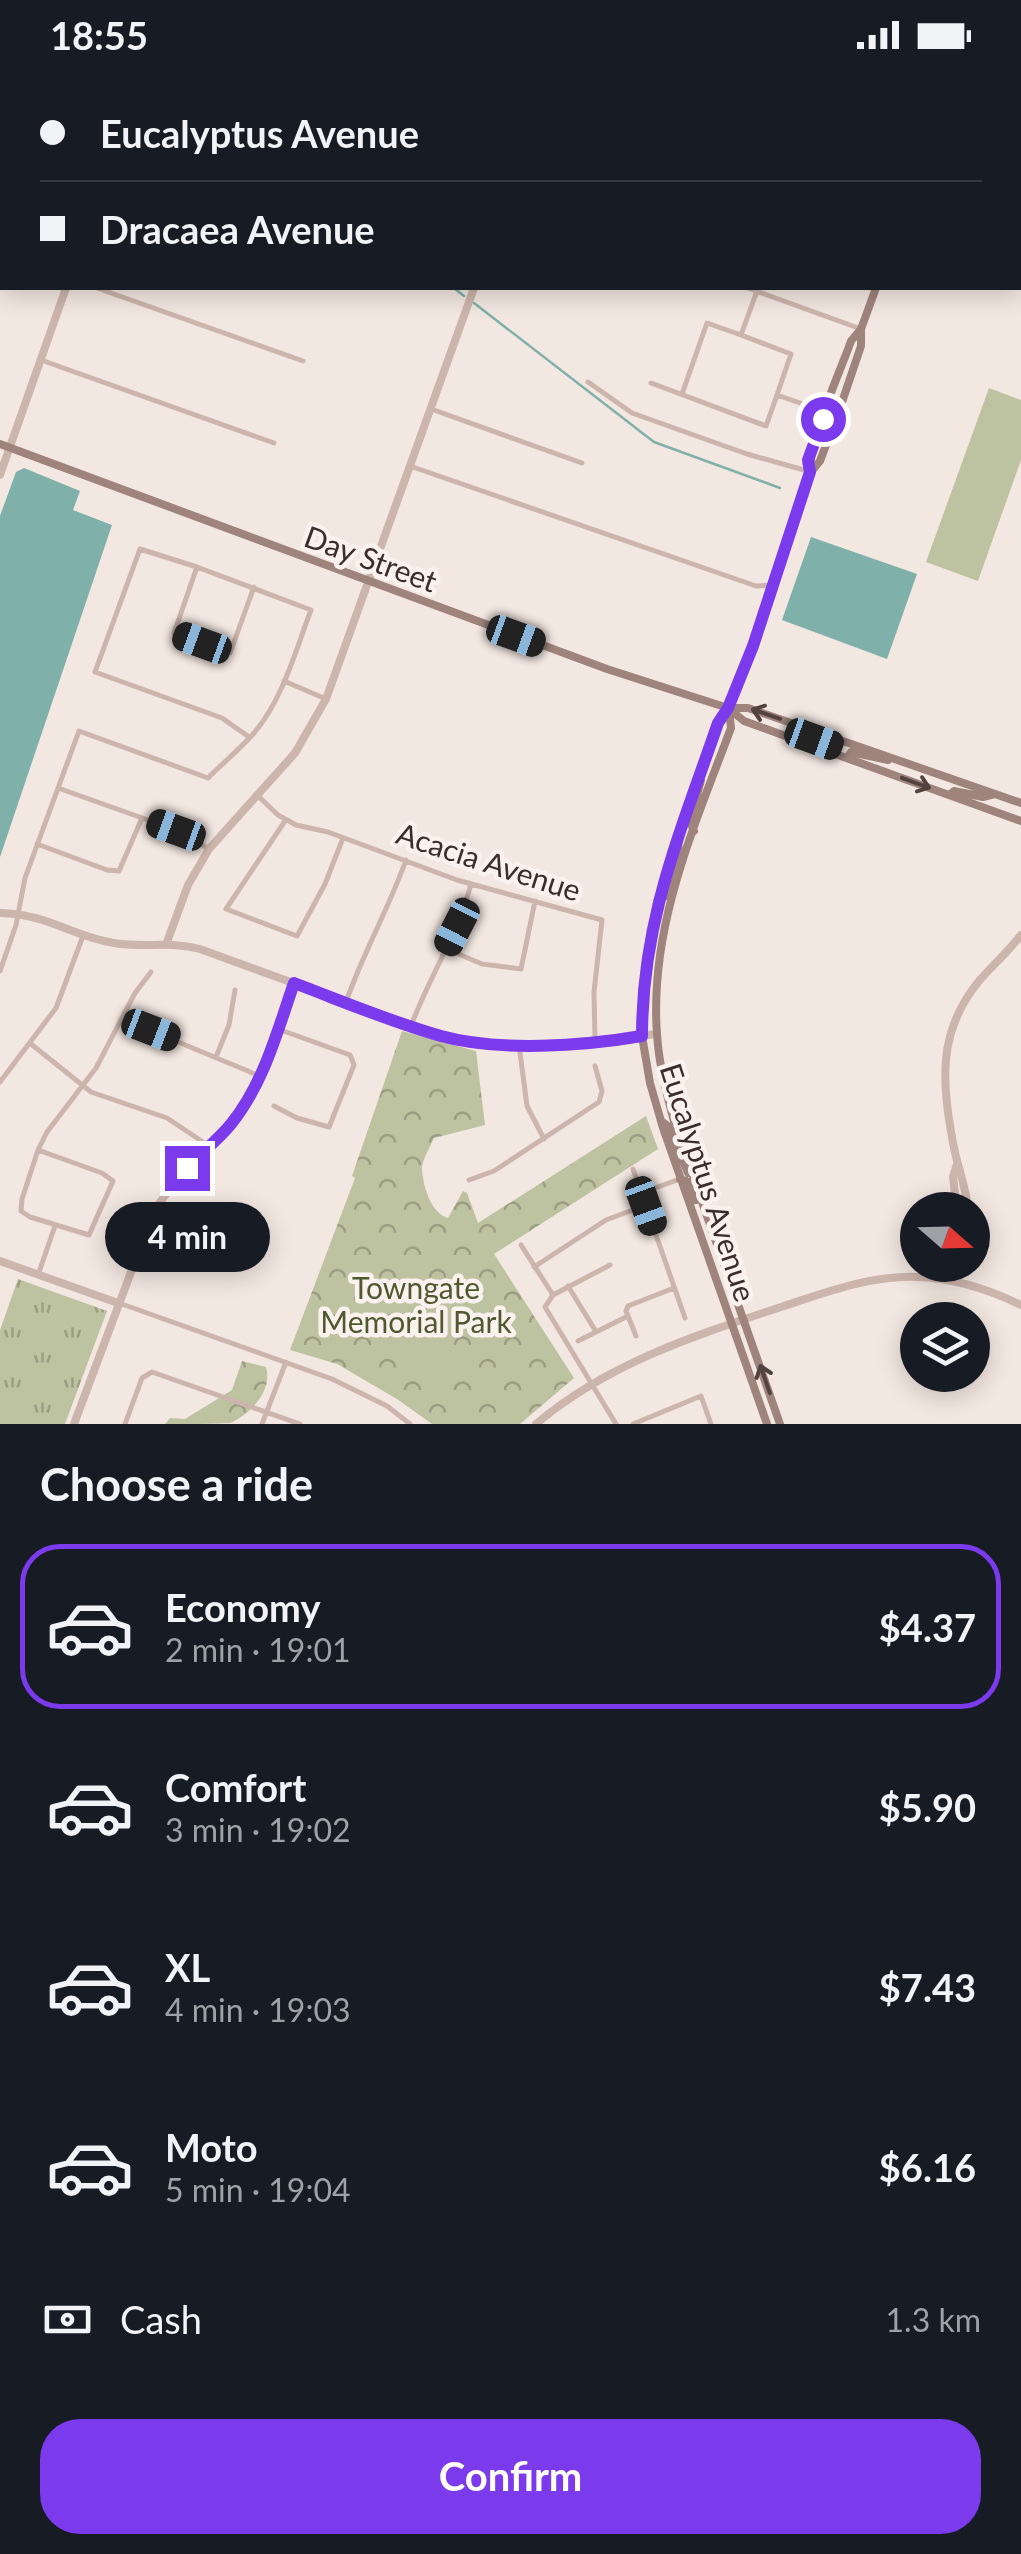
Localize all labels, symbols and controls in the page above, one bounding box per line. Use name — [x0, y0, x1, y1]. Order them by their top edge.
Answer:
text: 18:55 — [50, 12, 148, 58]
text: Eucalyptus Avenue — [100, 110, 419, 156]
text: Dracaea Avenue — [100, 206, 375, 252]
route start — [801, 397, 846, 442]
street label: Day Street — [300, 517, 442, 599]
car — [483, 612, 549, 660]
car — [169, 619, 235, 667]
one-way arrow — [751, 704, 782, 722]
car — [781, 715, 847, 763]
one-way arrow — [899, 775, 931, 793]
car — [143, 806, 209, 854]
street label: Acacia Avenue — [392, 814, 586, 908]
car — [430, 893, 484, 961]
car — [118, 1005, 184, 1055]
street label: Eucalyptus Avenue — [654, 1058, 764, 1306]
route end — [165, 1146, 210, 1191]
car — [622, 1173, 670, 1239]
north arrow — [900, 1192, 990, 1282]
map controls — [900, 1192, 990, 1392]
callout: 4 min — [104, 1203, 270, 1273]
text: 4 min — [148, 1217, 227, 1256]
park label: Towngate Memorial Park — [320, 1269, 512, 1339]
button: layers — [900, 1302, 990, 1392]
one-way arrow — [754, 1364, 772, 1396]
text: Choose a ride — [40, 1457, 313, 1511]
icon: car — [45, 1582, 135, 1672]
text: Economy — [165, 1584, 320, 1630]
text: $4.37 — [879, 1604, 976, 1650]
text: 2 min · 19:01 — [165, 1630, 351, 1669]
icon: car — [45, 1762, 135, 1852]
text: Comfort — [165, 1764, 306, 1810]
text: $5.90 — [879, 1784, 976, 1830]
text: 3 min · 19:02 — [165, 1810, 351, 1849]
icon: car — [45, 1942, 135, 2032]
text: XL — [165, 1944, 210, 1990]
text: $7.43 — [879, 1964, 976, 2010]
text: 4 min · 19:03 — [165, 1990, 351, 2029]
icon: car — [45, 2122, 135, 2212]
text: Moto — [165, 2124, 258, 2170]
text: $6.16 — [879, 2144, 976, 2190]
text: 5 min · 19:04 — [165, 2170, 351, 2209]
icon: cash — [40, 2292, 95, 2347]
text: Cash — [120, 2296, 202, 2342]
text: 1.3 km — [886, 2300, 981, 2339]
button: Confirm — [40, 2419, 981, 2534]

